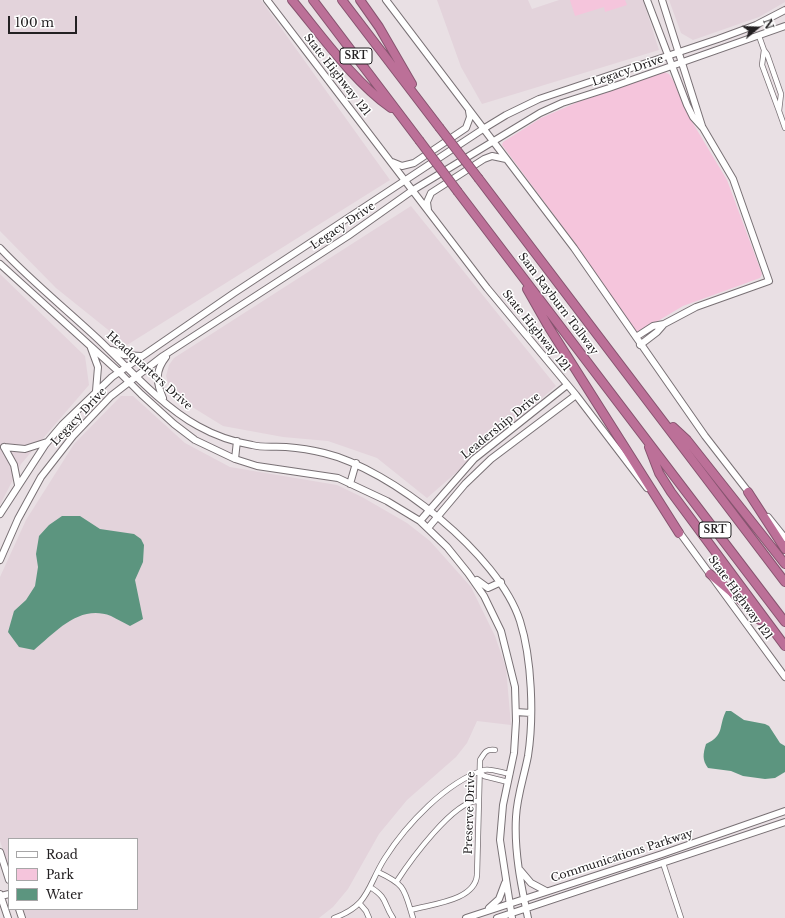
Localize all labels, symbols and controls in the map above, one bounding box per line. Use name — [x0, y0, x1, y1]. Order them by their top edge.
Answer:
scale bar — [10, 8, 79, 34]
north arrow — [737, 8, 777, 48]
text: 100 m — [15, 15, 54, 30]
text: N — [760, 17, 777, 31]
street label: State Highway 121 — [301, 31, 373, 119]
road number: SRT — [340, 48, 372, 64]
street label: Legacy Drive — [591, 53, 665, 89]
street label: Legacy Drive — [308, 200, 378, 252]
street label: Sam Rayburn Tollway — [515, 250, 601, 358]
street label: State Highway 121 — [499, 288, 573, 374]
street label: Headquarters Drive — [103, 329, 195, 413]
street label: Legacy Drive — [49, 385, 109, 449]
street label: Leadership Drive — [459, 390, 543, 462]
road number: SRT — [699, 522, 731, 538]
street label: State Highway 121 — [705, 553, 775, 643]
street label: Preserve Drive — [462, 771, 478, 855]
street label: Communications Parkway — [549, 827, 695, 885]
legend — [8, 838, 138, 910]
text: Road — [46, 847, 78, 862]
text: Park — [46, 867, 74, 882]
text: Water — [46, 887, 83, 902]

